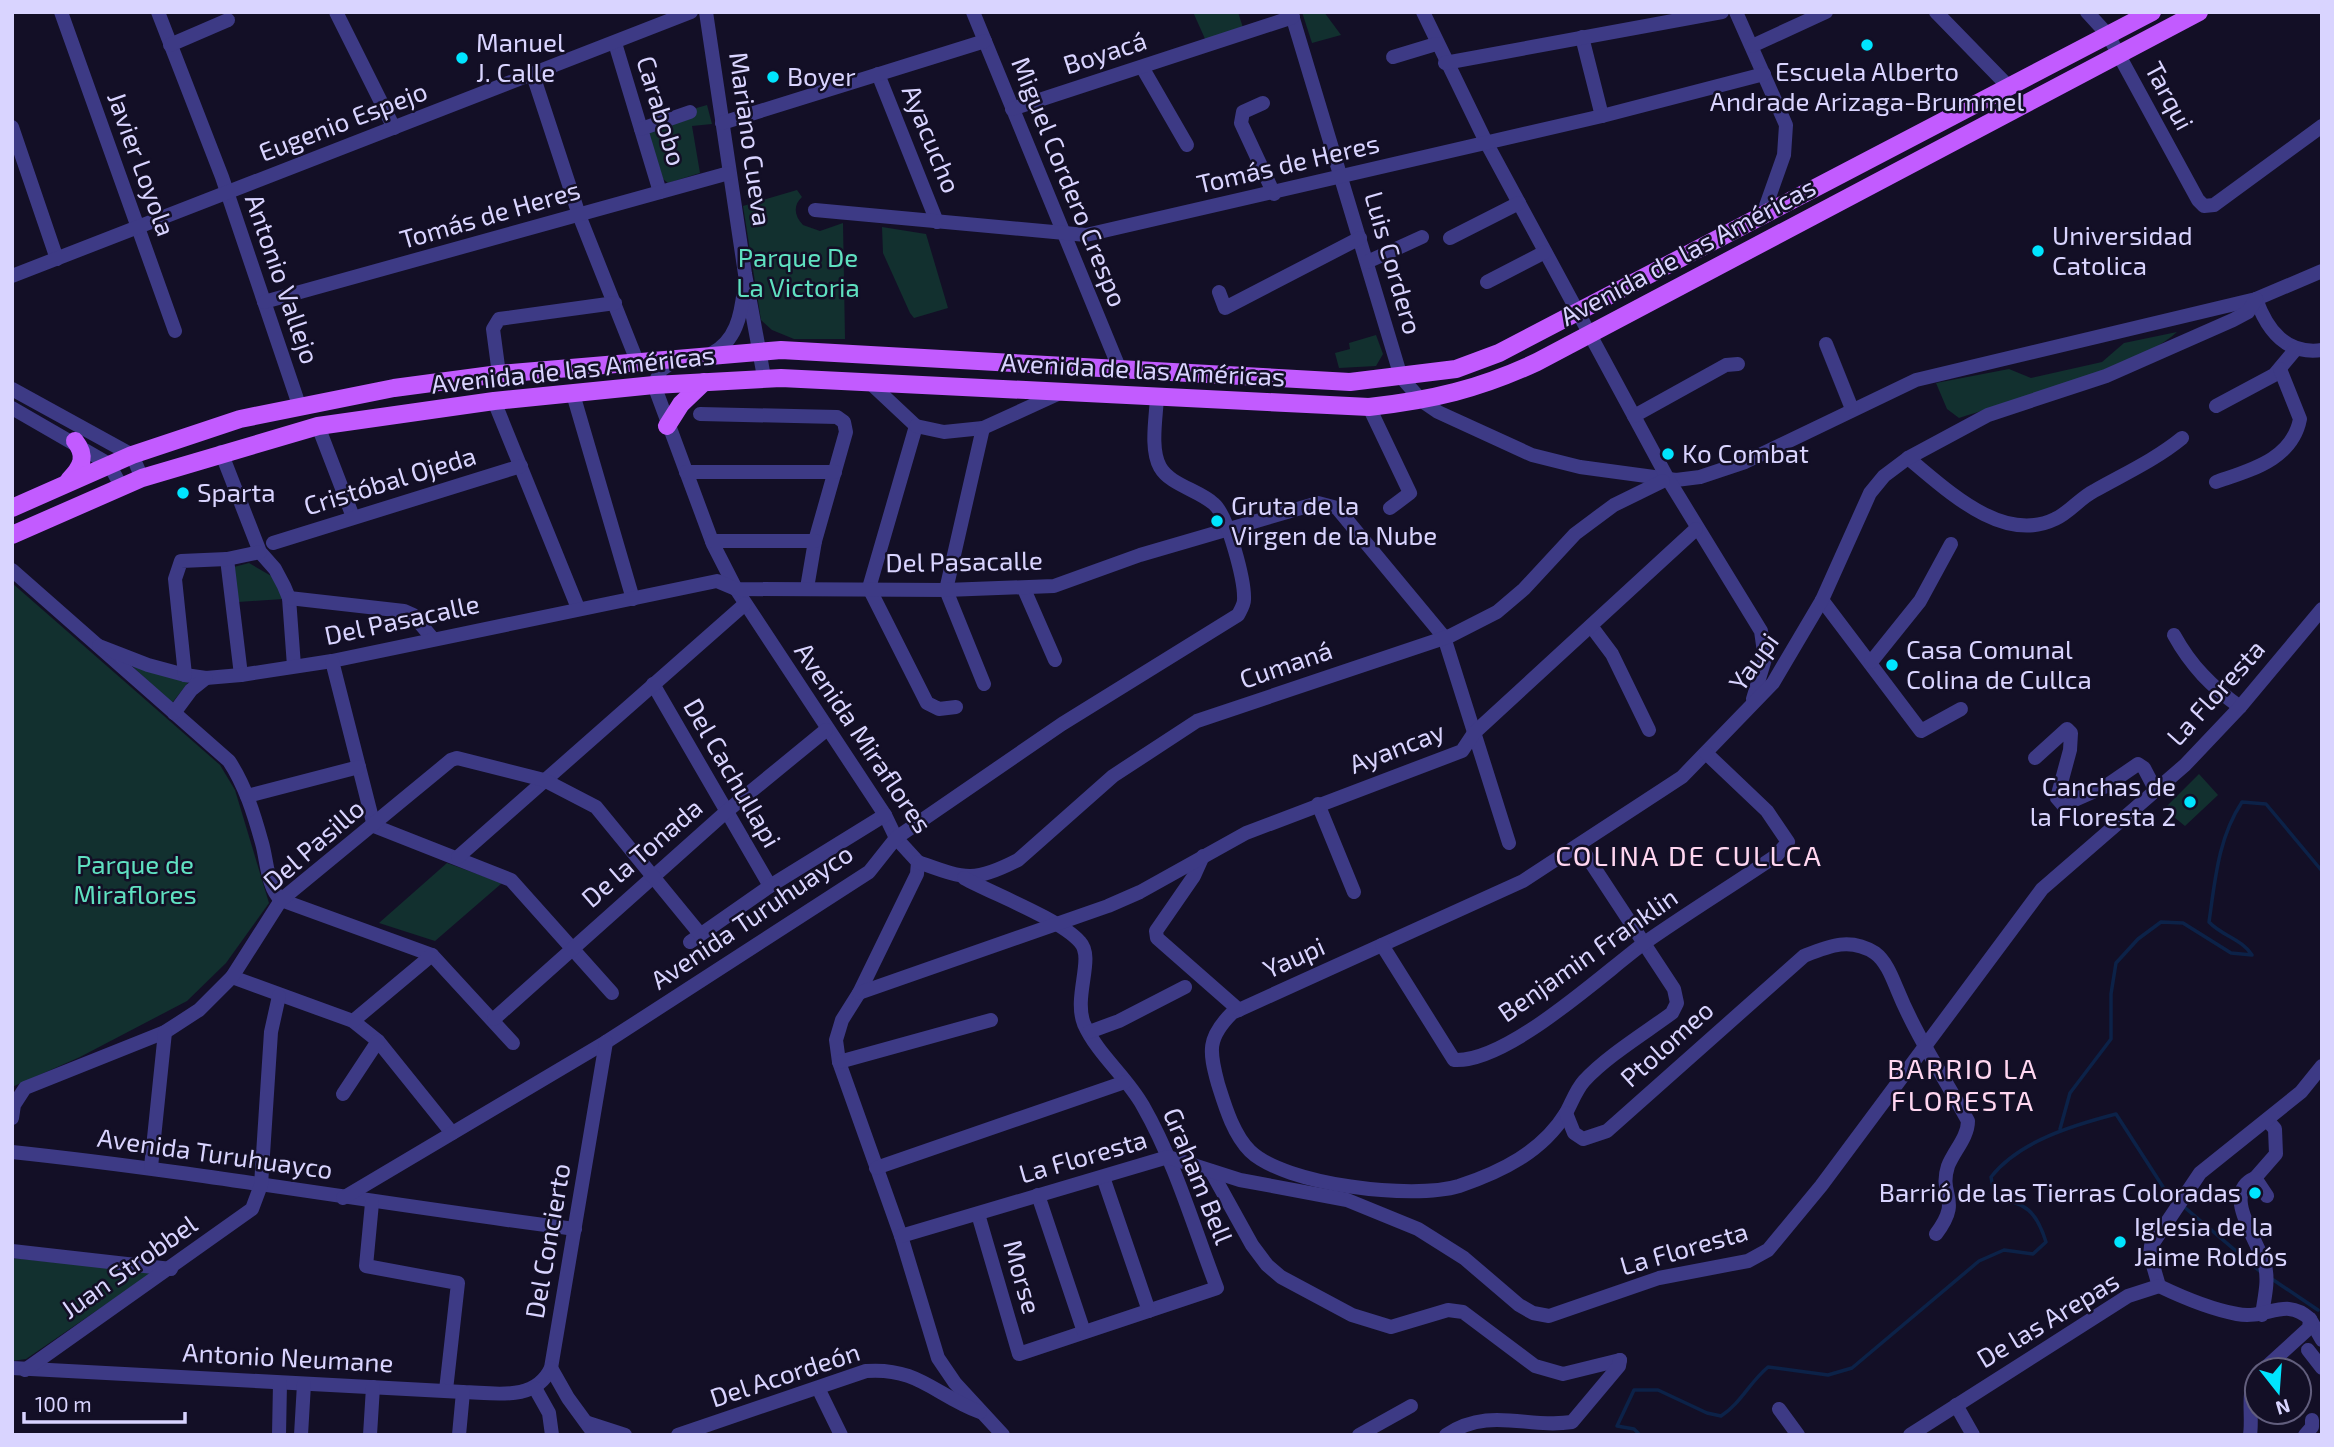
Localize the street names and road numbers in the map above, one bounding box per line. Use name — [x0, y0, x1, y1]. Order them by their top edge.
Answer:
street label: Boyacá — [1059, 24, 1150, 80]
street label: Mariano Cueva — [724, 50, 779, 228]
street label: Carabobo — [631, 52, 694, 169]
street label: Miguel Cordero Crespo — [1006, 52, 1135, 311]
street label: Tarqui — [2139, 56, 2201, 135]
street label: Eugenio Espejo — [254, 74, 431, 167]
street label: Ayacucho — [897, 80, 968, 197]
street label: Javier Loyola — [102, 87, 183, 240]
street label: Tomás de Heres — [1193, 126, 1382, 199]
street label: Avenida de las Américas — [1554, 170, 1820, 331]
street label: Tomás de Heres — [396, 173, 583, 254]
street label: Luis Cordero — [1359, 188, 1430, 338]
street label: Antonio Vallejo — [240, 190, 327, 367]
street label: Avenida de las Américas — [430, 338, 716, 399]
street label: Avenida de las Américas — [1000, 346, 1286, 391]
street label: Cristóbal Ojeda — [300, 439, 479, 520]
street label: Del Pasacalle — [885, 544, 1043, 577]
street label: Del Pasacalle — [321, 587, 482, 650]
street label: Yaupi — [1721, 626, 1784, 696]
street label: Cumaná — [1235, 633, 1336, 694]
street label: La Floresta — [2159, 633, 2270, 751]
street label: Avenida Miraflores — [789, 636, 939, 838]
street label: Del Cachullapi — [678, 692, 788, 852]
street label: Ayancay — [1344, 714, 1449, 779]
street label: De la Tonada — [574, 791, 708, 913]
street label: Del Pasillo — [256, 792, 370, 896]
street label: Avenida Turuhuayco — [644, 837, 858, 995]
street label: Benjamin Franklin — [1491, 880, 1683, 1027]
street label: Yaupi — [1258, 929, 1329, 984]
street label: Ptolomeo — [1613, 993, 1719, 1093]
street label: Graham Bell — [1158, 1103, 1241, 1248]
street label: Avenida Turuhuayco — [96, 1121, 335, 1184]
street label: La Floresta — [1015, 1123, 1150, 1189]
street label: Del Concierto — [518, 1161, 575, 1321]
street label: Juan Strobbel — [54, 1207, 203, 1324]
street label: La Floresta — [1616, 1215, 1751, 1281]
street label: Morse — [998, 1236, 1049, 1317]
street label: De las Arepas — [1971, 1264, 2124, 1373]
street label: Antonio Neumane — [182, 1335, 394, 1378]
street label: Del Acordeón — [706, 1335, 863, 1412]

